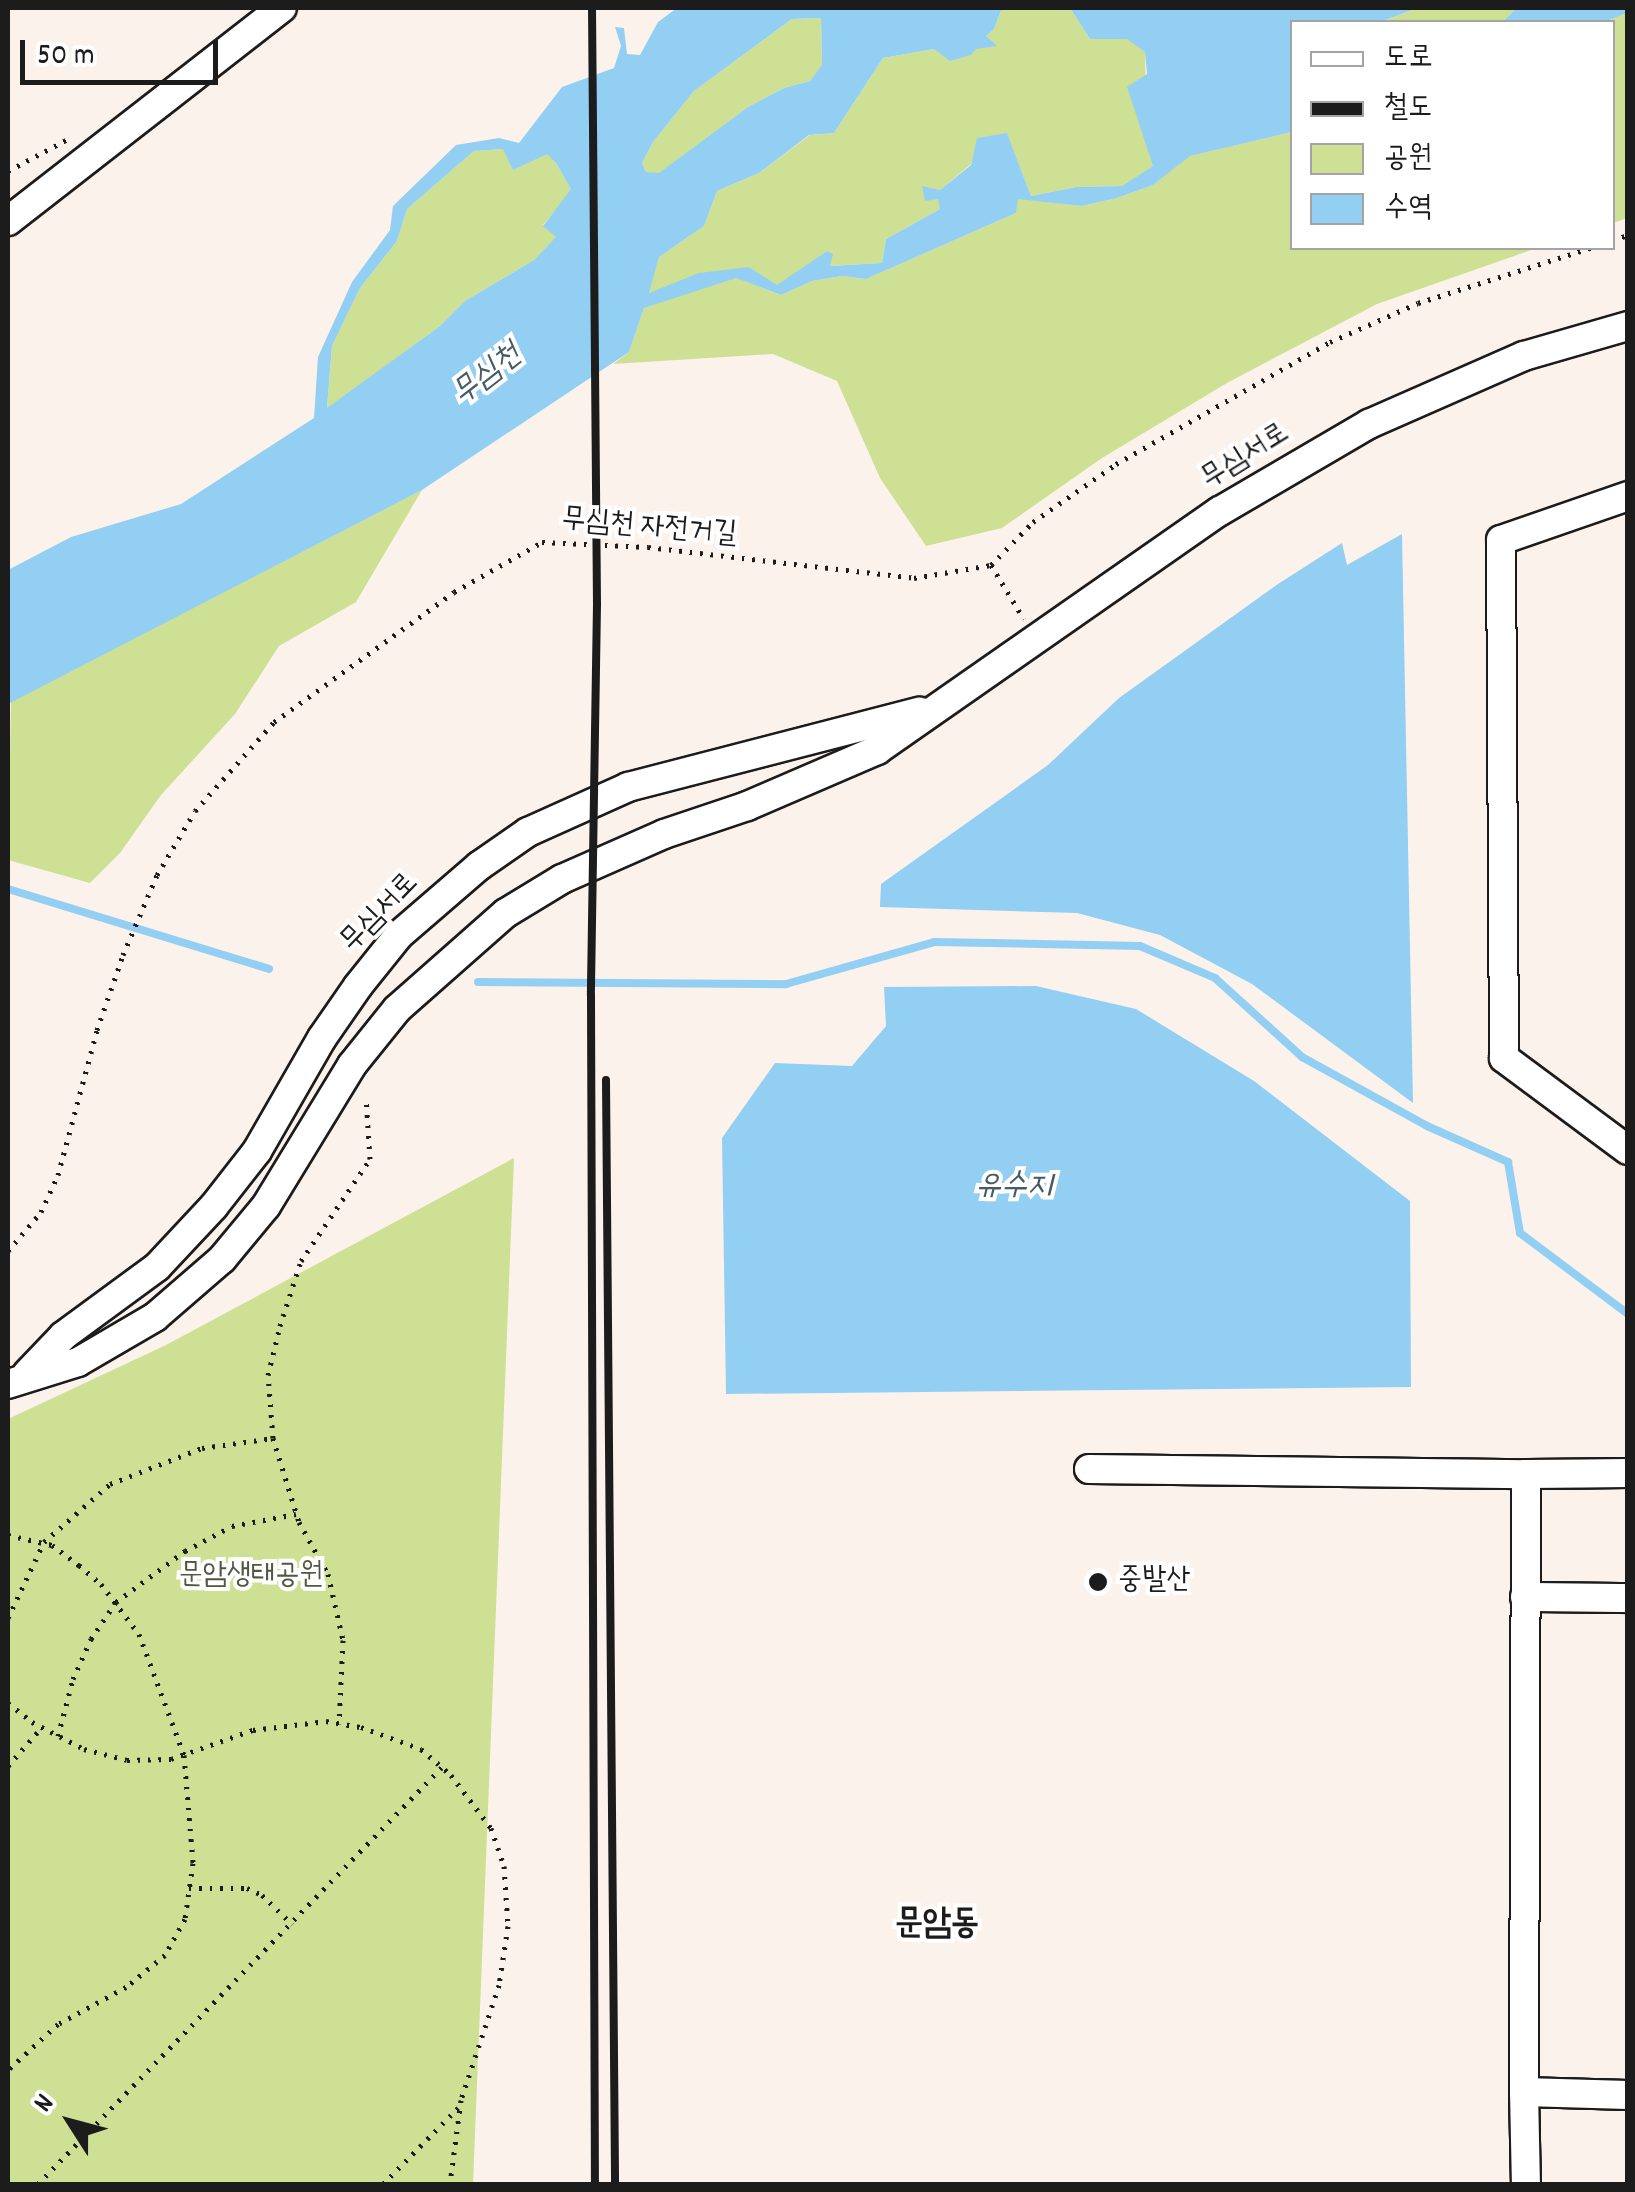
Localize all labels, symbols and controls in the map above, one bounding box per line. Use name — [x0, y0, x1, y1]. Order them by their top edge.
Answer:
scale bar — [25, 20, 222, 82]
legend — [1290, 20, 1615, 250]
text: 50 m — [37, 36, 95, 79]
text: 도로 — [1384, 38, 1432, 81]
text: 철도 — [1384, 88, 1432, 131]
text: 공원 — [1384, 138, 1432, 181]
text: 수역 — [1384, 188, 1432, 231]
water label: 무심천 — [446, 337, 530, 415]
street label: 무심서로 — [1196, 417, 1296, 499]
street label: 무심천 자전거길 — [560, 503, 738, 555]
street label: 무심서로 — [335, 867, 427, 961]
water label: 유수지 — [975, 1169, 1053, 1207]
park label: 문암생태공원 — [179, 1559, 323, 1595]
place label: 중발산 — [1118, 1564, 1190, 1600]
marker: 중발산 — [1087, 1571, 1109, 1593]
district label: 문암동 — [895, 1904, 979, 1946]
north arrow — [20, 2072, 120, 2172]
text: N — [25, 2087, 66, 2122]

